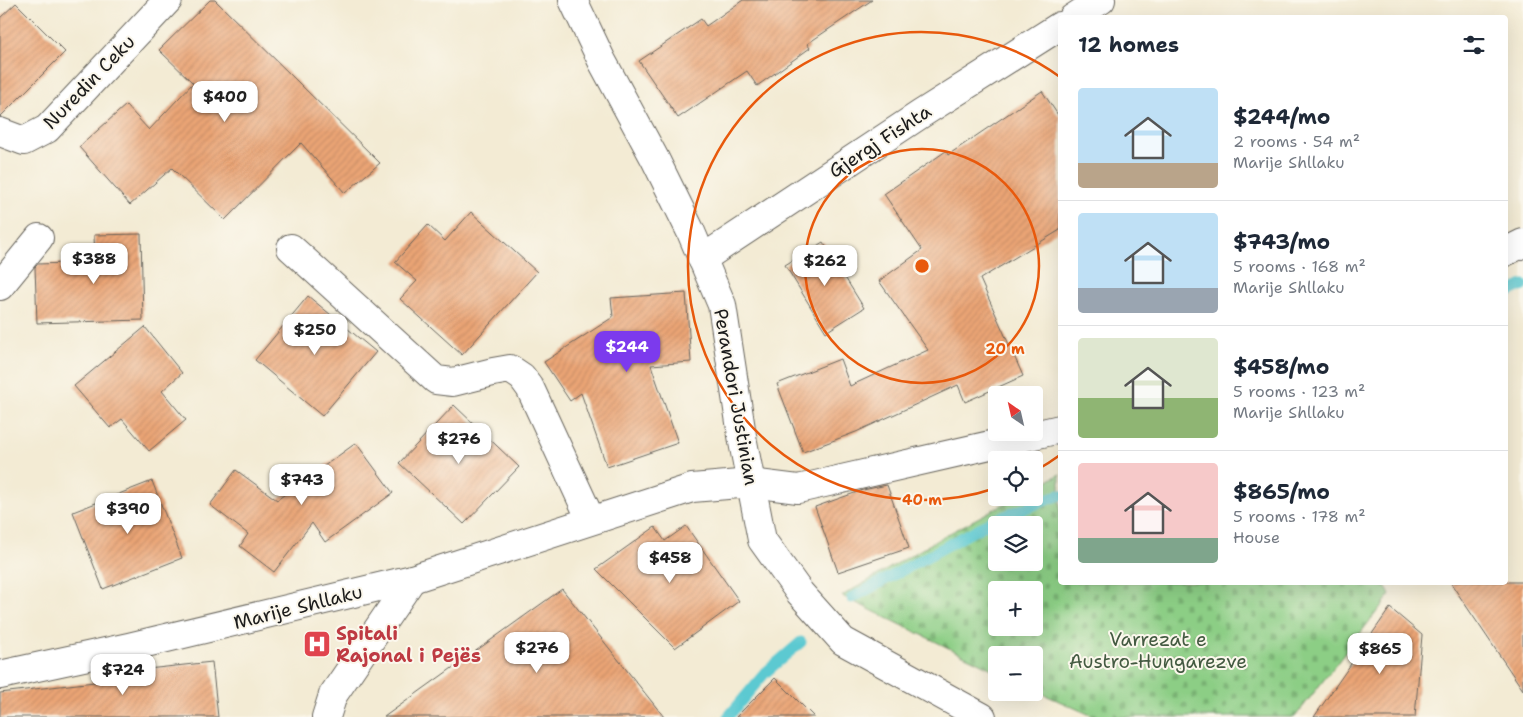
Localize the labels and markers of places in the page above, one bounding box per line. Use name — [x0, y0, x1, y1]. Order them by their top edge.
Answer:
pin: $400 — [195, 80, 255, 123]
pin: $388 — [64, 242, 124, 285]
pin: $262 — [795, 244, 855, 287]
centre of rings — [913, 257, 931, 275]
pin: $250 — [285, 314, 345, 356]
pin: $244 — [597, 330, 657, 373]
pin: $276 — [429, 422, 489, 465]
pin: $743 — [272, 464, 332, 506]
pin: $390 — [98, 492, 158, 535]
pin: $458 — [640, 542, 700, 584]
place label: Spitali Rajonal i Pejës — [336, 621, 481, 668]
hospital icon: Spitali Rajonal i Pejës — [302, 629, 332, 659]
pin: $276 — [507, 632, 567, 674]
pin: $865 — [1350, 632, 1410, 675]
pin: $724 — [93, 654, 153, 696]

